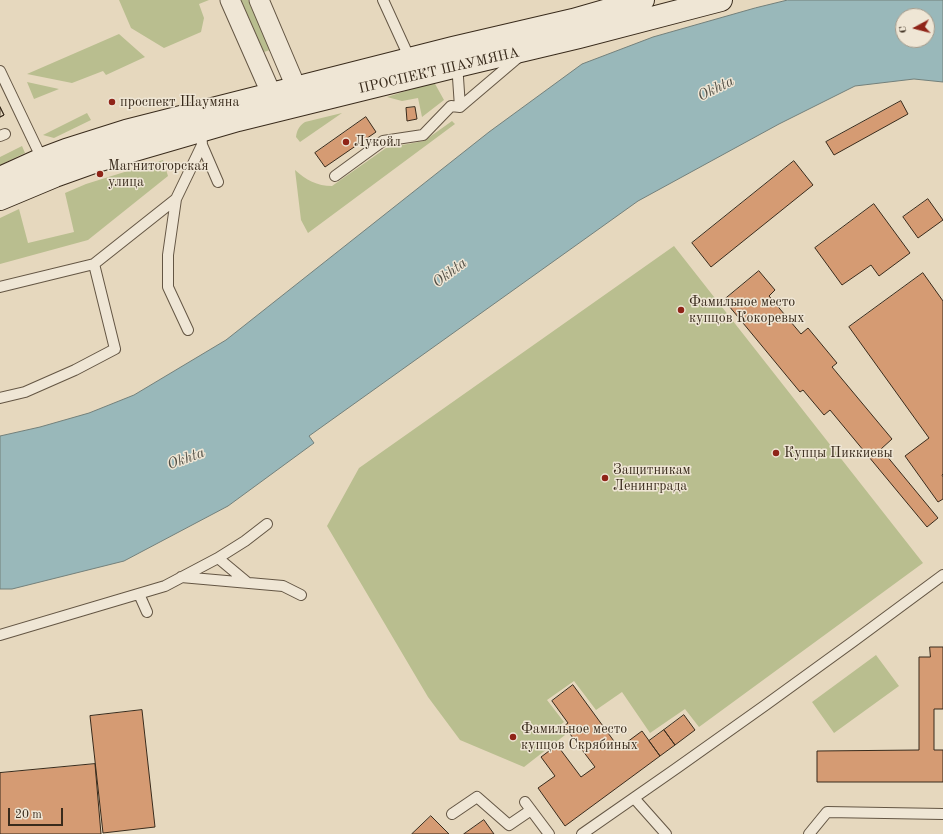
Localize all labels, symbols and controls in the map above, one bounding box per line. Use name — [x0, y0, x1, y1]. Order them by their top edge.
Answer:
north arrow — [895, 8, 935, 48]
text: С — [898, 25, 909, 34]
street label: ПРОСПЕКТ ШАУМЯНА — [357, 44, 521, 98]
water label: Okhta — [695, 72, 737, 106]
place label: проспект Шаумяна — [120, 94, 239, 110]
marker: проспект Шаумяна — [107, 97, 117, 107]
place label: Лукойл — [354, 134, 401, 150]
marker: Лукойл — [341, 137, 351, 147]
place label: Магнитогорская улица — [108, 158, 208, 190]
marker: Магнитогорская улица — [95, 169, 105, 179]
water label: Okhta — [429, 254, 471, 292]
place label: Фамильное место купцов Кокоревых — [689, 294, 804, 326]
marker: Фамильное место купцов Кокоревых — [676, 305, 686, 315]
water label: Okhta — [165, 444, 207, 474]
place label: Купцы Пиккиевы — [784, 445, 893, 461]
marker: Купцы Пиккиевы — [771, 448, 781, 458]
place label: Защитникам Ленинграда — [613, 462, 691, 494]
marker: Защитникам Ленинграда — [600, 473, 610, 483]
place label: Фамильное место купцов Скрябиных — [521, 721, 638, 754]
marker: Фамильное место купцов Скрябиных — [508, 732, 518, 742]
scale bar — [10, 800, 65, 826]
text: 20 m — [15, 809, 42, 821]

